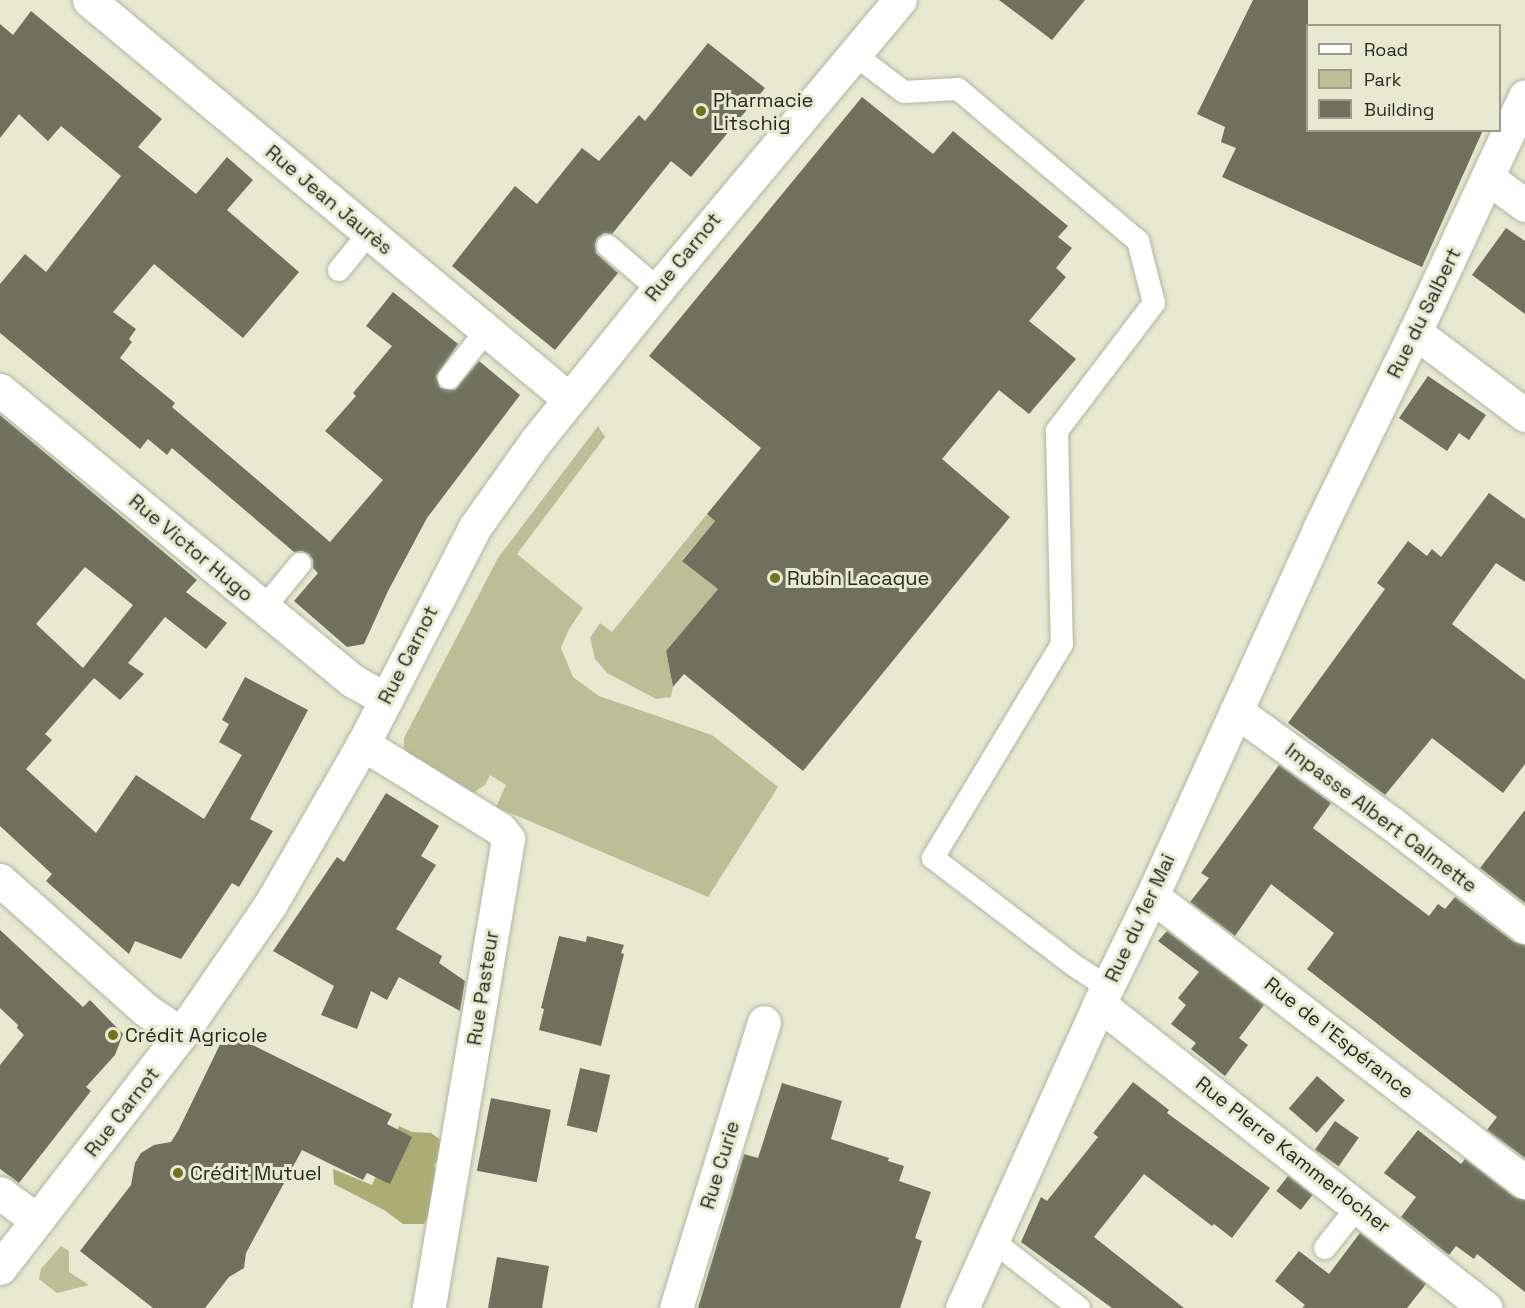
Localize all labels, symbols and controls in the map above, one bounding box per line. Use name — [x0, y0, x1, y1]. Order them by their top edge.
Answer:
legend — [1306, 24, 1501, 132]
text: Road — [1364, 38, 1408, 61]
text: Park — [1364, 68, 1401, 91]
place label: Pharmacie Litschig — [713, 88, 813, 135]
text: Building — [1364, 98, 1434, 121]
marker: Pharmacie Litschig — [694, 104, 708, 118]
street label: Rue Jean Jaurès — [261, 140, 397, 260]
street label: Rue Carnot — [640, 208, 726, 306]
street label: Rue du Salbert — [1382, 244, 1466, 382]
street label: Rue Victor Hugo — [124, 489, 258, 607]
place label: Rubin Lacaque — [787, 566, 929, 590]
marker: Rubin Lacaque — [768, 571, 782, 585]
street label: Rue Carnot — [373, 602, 443, 708]
street label: Impasse Albert Calmette — [1280, 738, 1482, 898]
street label: Rue du 1er Mai — [1100, 850, 1180, 986]
street label: Rue Pasteur — [462, 929, 504, 1047]
street label: Rue de l'Espérance — [1260, 972, 1418, 1104]
place label: Crédit Agricole — [125, 1023, 268, 1047]
marker: Crédit Agricole — [106, 1028, 120, 1042]
street label: Rue Carnot — [80, 1062, 164, 1162]
street label: Rue PIerre Kammerlocher — [1191, 1071, 1395, 1239]
street label: Rue Curie — [695, 1118, 745, 1212]
place label: Crédit Mutuel — [190, 1161, 322, 1185]
marker: Crédit Mutuel — [171, 1166, 185, 1180]

